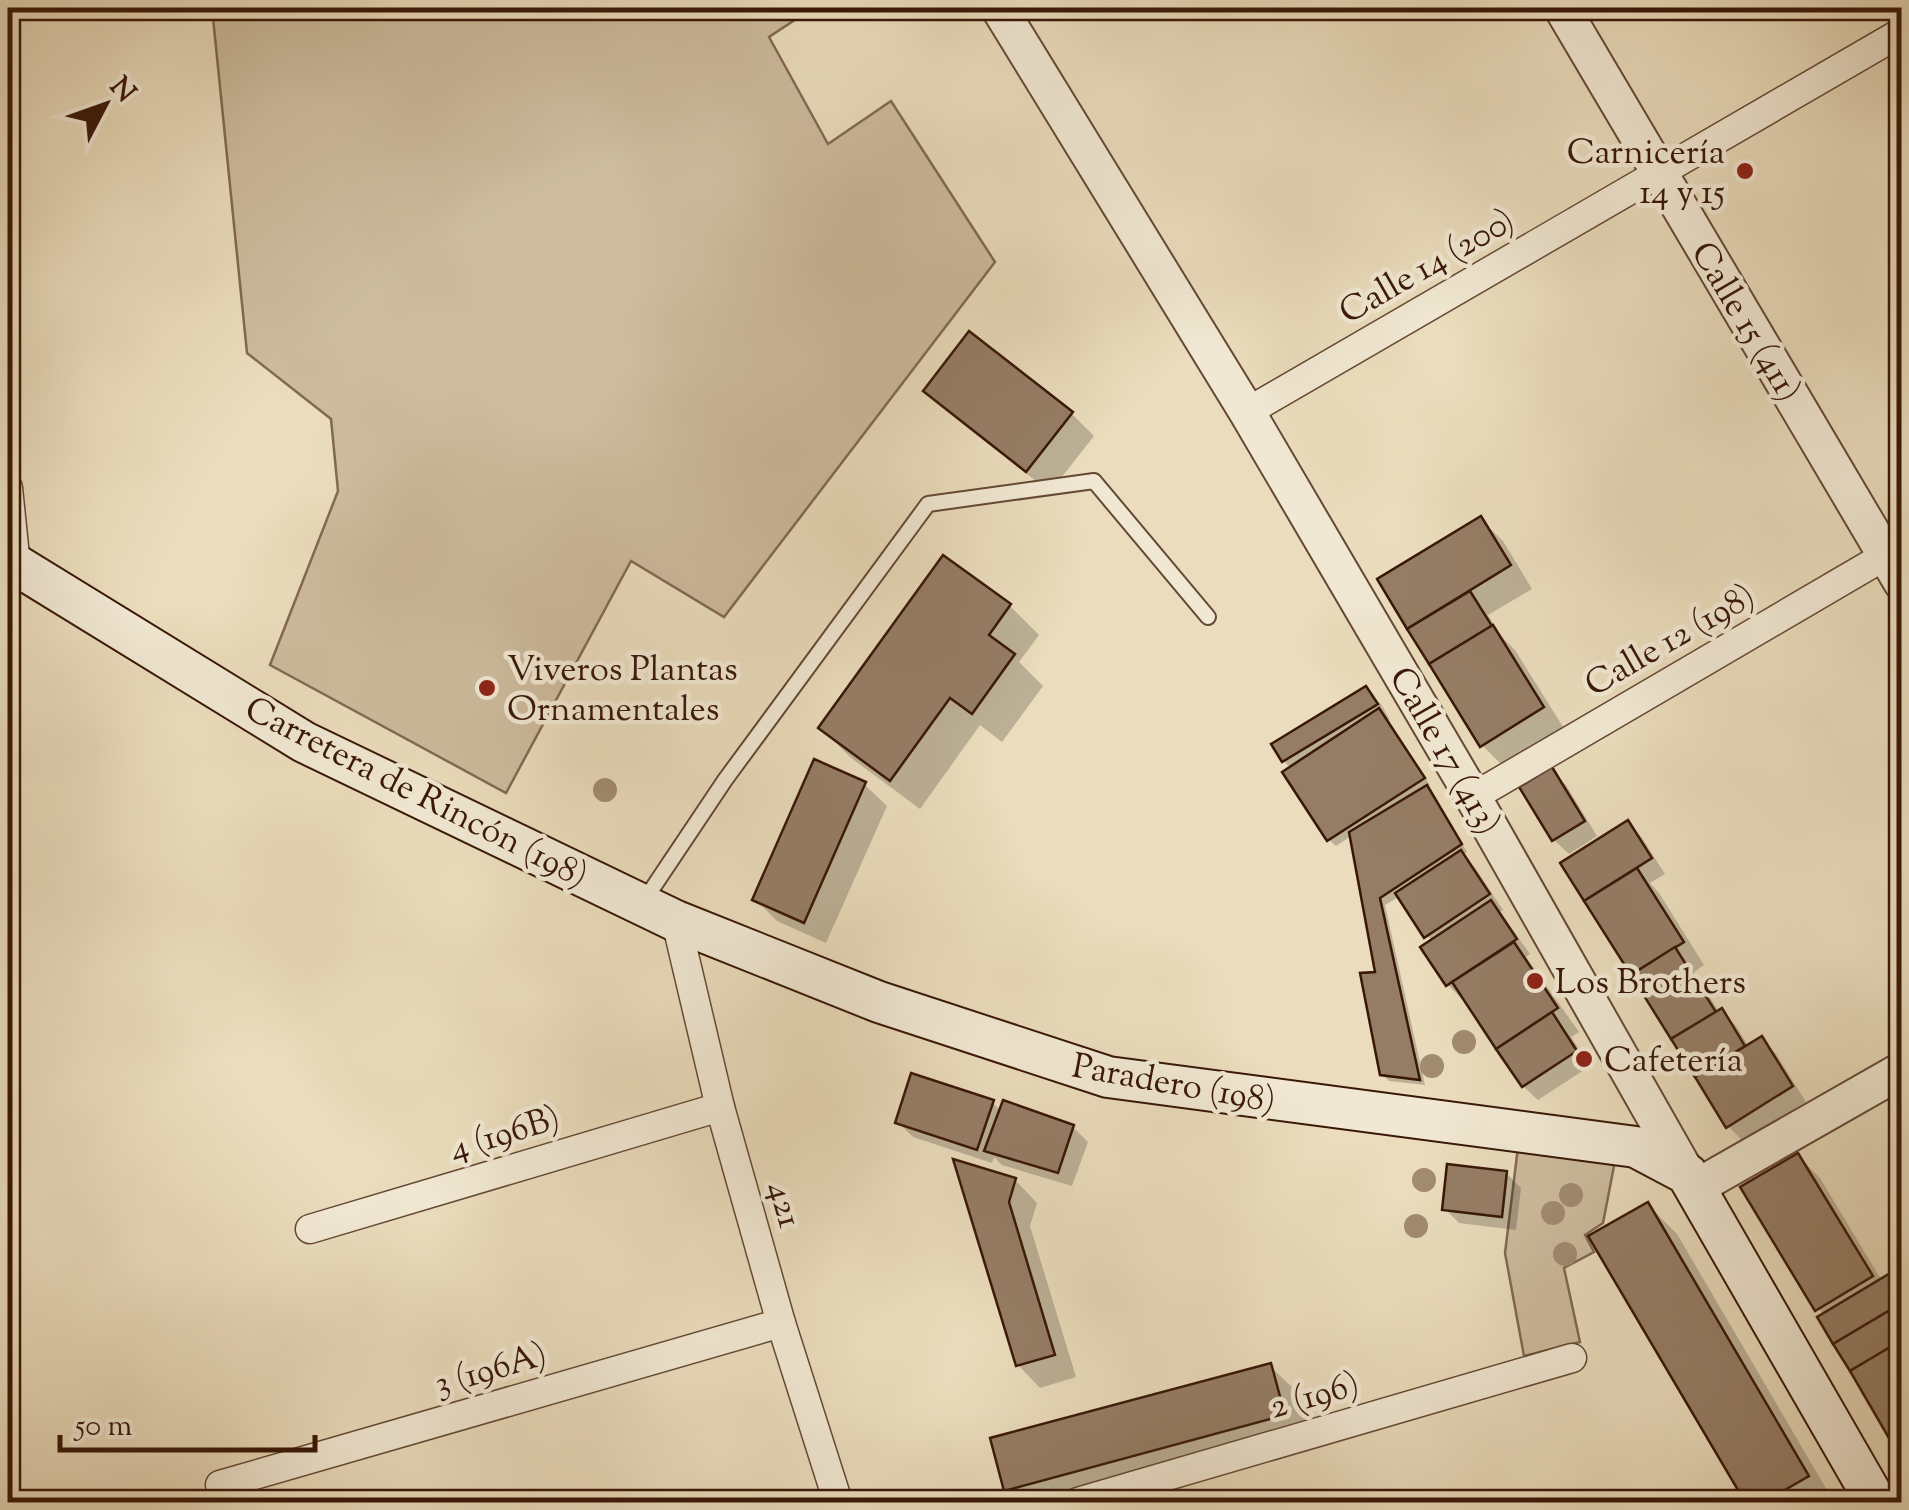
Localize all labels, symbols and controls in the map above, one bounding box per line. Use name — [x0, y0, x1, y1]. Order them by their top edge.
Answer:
north arrow — [55, 55, 155, 155]
text: N — [99, 69, 144, 112]
place label: Carnicería 14 y 15 — [1567, 129, 1725, 220]
marker: Carnicería 14 y 15 — [1734, 160, 1756, 182]
street label: Calle 14 (200) — [1331, 197, 1525, 339]
street label: Calle 15 (411) — [1676, 233, 1812, 413]
street label: Calle 12 (198) — [1576, 573, 1765, 711]
place label: Viveros Plantas Ornamentales — [507, 646, 738, 737]
street label: Calle 17 (413) — [1374, 658, 1512, 845]
marker: Viveros Plantas Ornamentales — [476, 677, 498, 699]
street label: Carretera de Rincón (198) — [235, 685, 596, 903]
place label: Los Brothers — [1555, 959, 1746, 1010]
marker: Los Brothers — [1524, 970, 1546, 992]
place label: Cafetería — [1604, 1037, 1743, 1088]
street label: Paradero (198) — [1068, 1042, 1279, 1128]
marker: Cafetería — [1573, 1048, 1595, 1070]
street label: 4 (196B) — [443, 1094, 567, 1176]
street label: 421 — [752, 1176, 814, 1234]
street label: 3 (196A) — [429, 1331, 553, 1412]
street label: 2 (196) — [1264, 1360, 1366, 1434]
scale bar — [60, 1390, 315, 1452]
text: 50 m — [73, 1406, 133, 1449]

